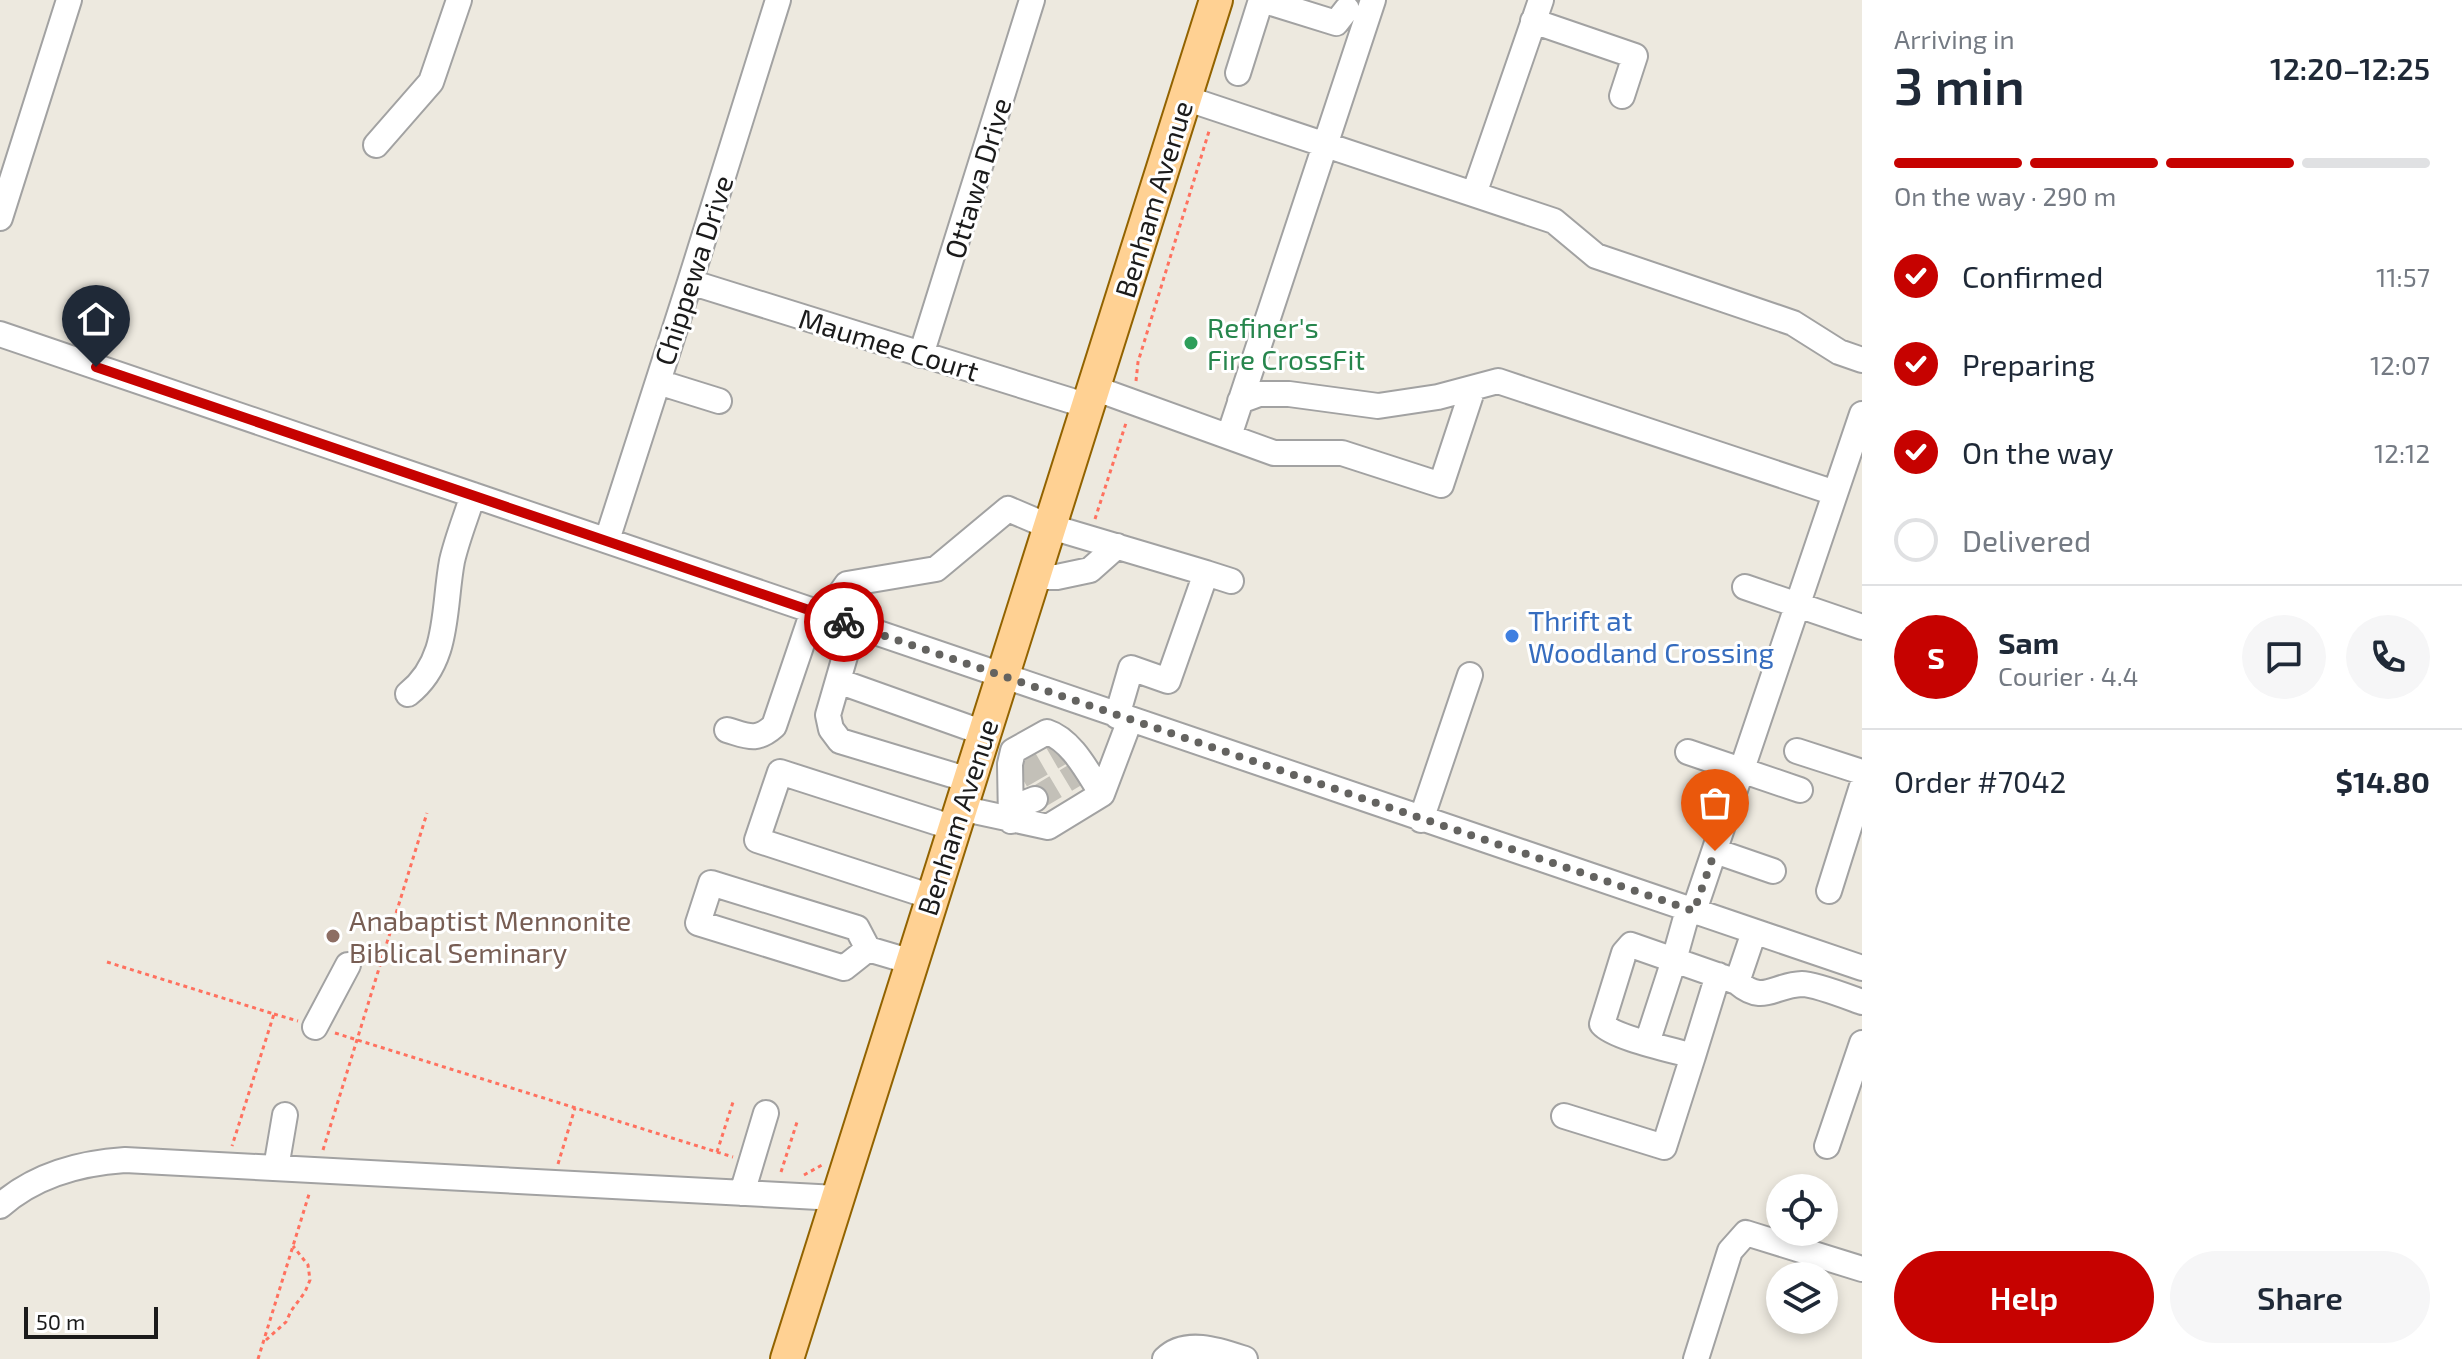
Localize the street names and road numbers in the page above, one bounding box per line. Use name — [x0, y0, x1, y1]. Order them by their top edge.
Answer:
street label: Ottawa Drive — [936, 93, 1018, 263]
street label: Benham Avenue — [1107, 96, 1199, 302]
street label: Chippewa Drive — [646, 171, 740, 369]
street label: Maumee Court — [795, 300, 983, 388]
street label: Benham Avenue — [909, 715, 1005, 919]

